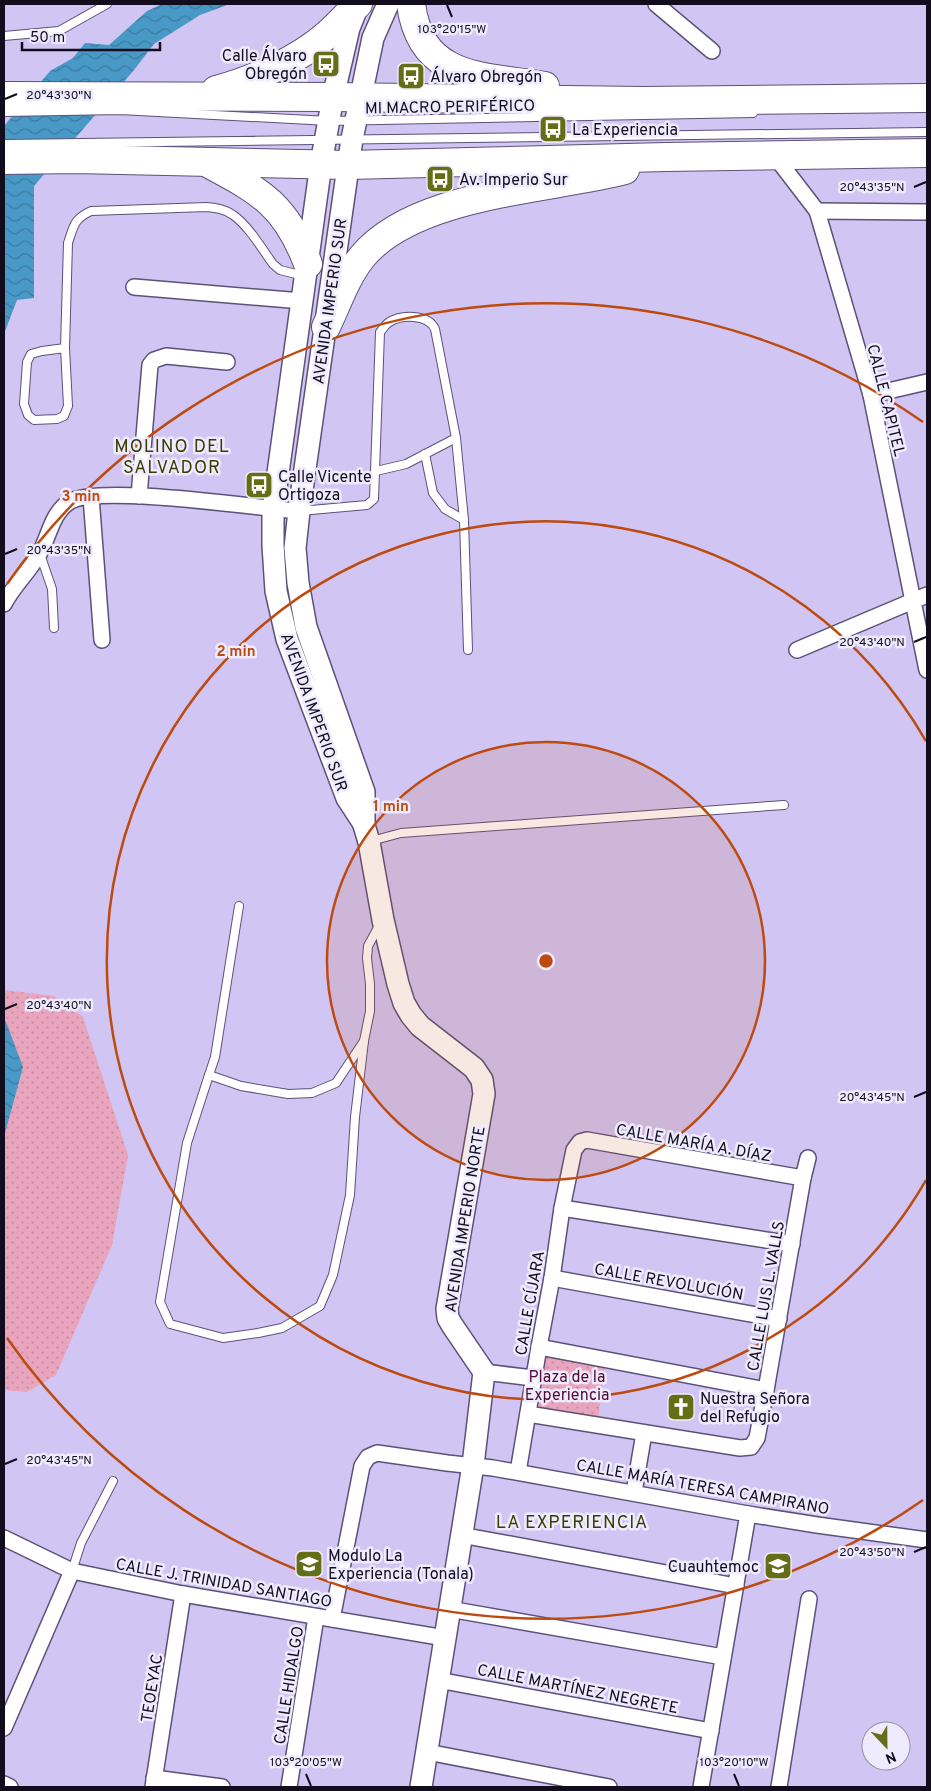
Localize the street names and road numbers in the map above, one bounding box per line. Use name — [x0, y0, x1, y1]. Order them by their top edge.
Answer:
street label: MI MACRO PERIFÉRICO — [365, 95, 535, 119]
street label: AVENIDA IMPERIO SUR — [309, 217, 353, 386]
street label: CALLE CAPITEL — [861, 342, 909, 459]
street label: AVENIDA IMPERIO SUR — [275, 631, 351, 795]
street label: CALLE MARÍA A. DÍAZ — [614, 1118, 773, 1168]
street label: AVENIDA IMPERIO NORTE — [441, 1125, 491, 1314]
street label: CALLE LUIS L. VALLS — [744, 1220, 790, 1373]
street label: CALLE CÍJARA — [510, 1249, 550, 1357]
street label: CALLE REVOLUCIÓN — [593, 1258, 745, 1306]
street label: CALLE MARÍA TERESA CAMPIRANO — [575, 1454, 831, 1520]
street label: CALLE J. TRINIDAD SANTIAGO — [114, 1555, 333, 1613]
street label: CALLE HIDALGO — [271, 1625, 309, 1746]
street label: TEOEYAC — [138, 1653, 168, 1724]
street label: CALLE MARTÍNEZ NEGRETE — [475, 1659, 680, 1719]

